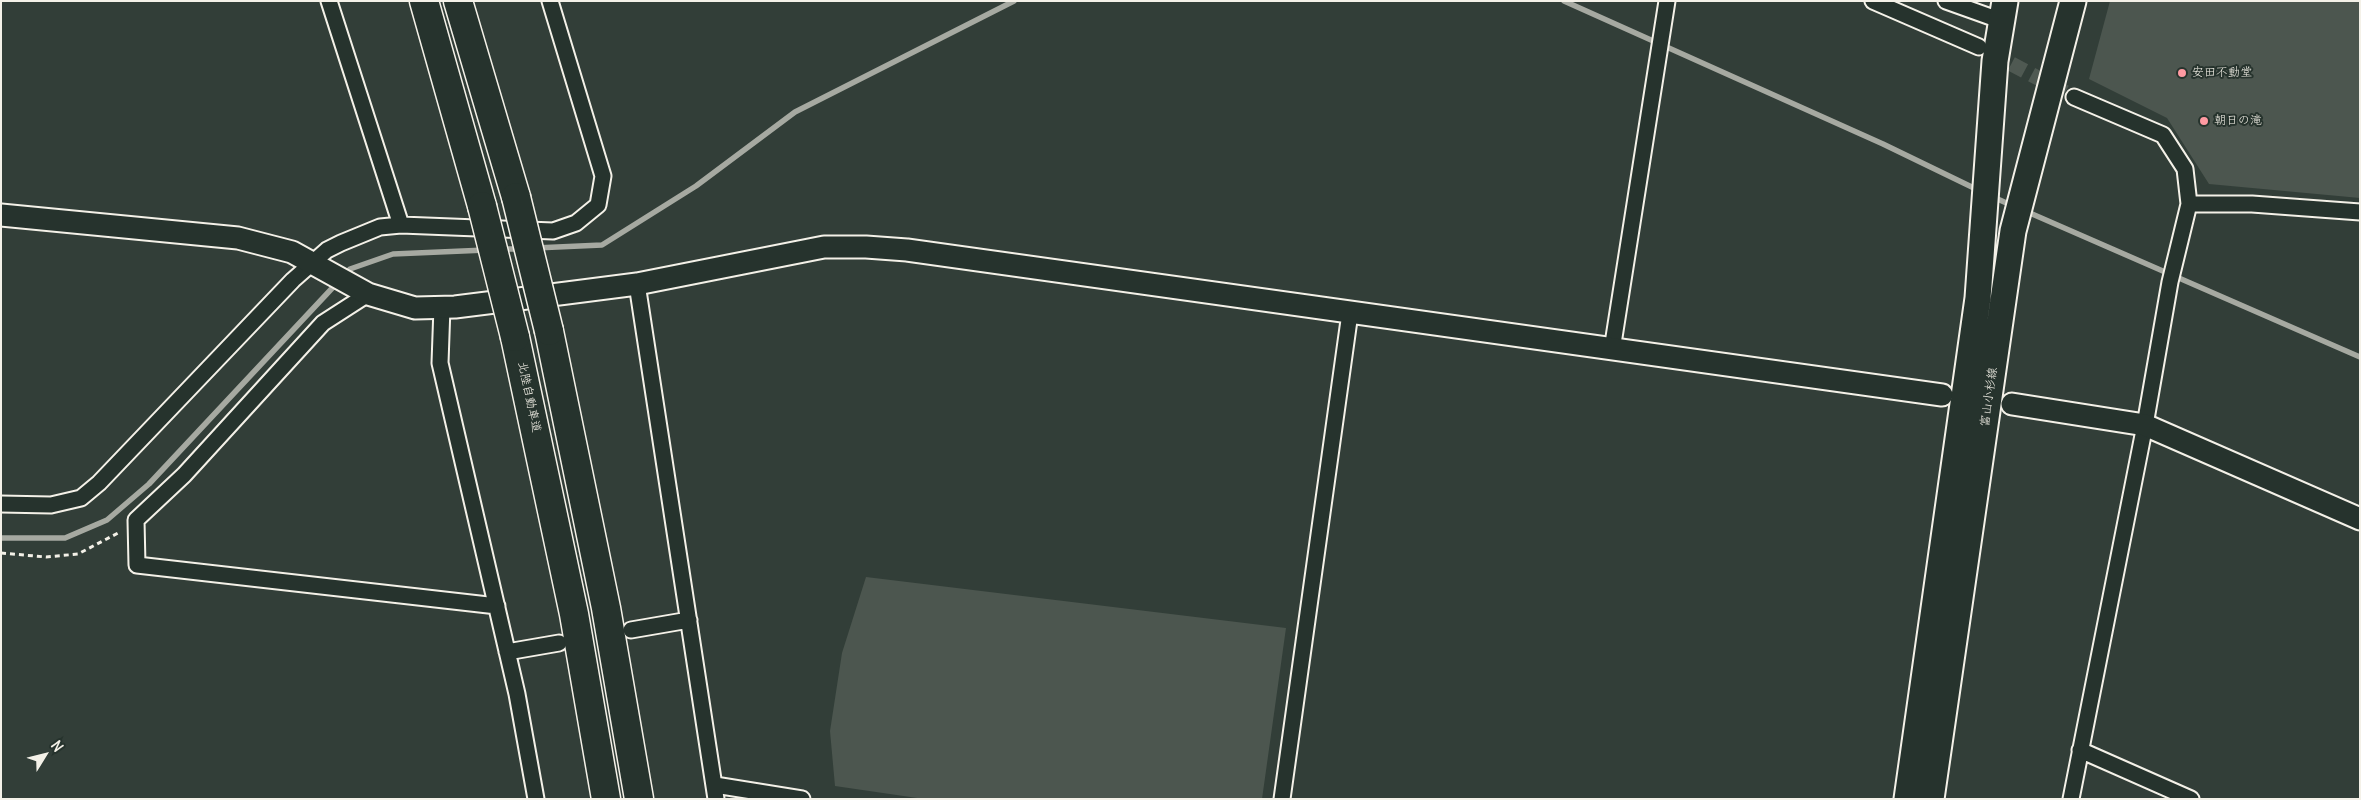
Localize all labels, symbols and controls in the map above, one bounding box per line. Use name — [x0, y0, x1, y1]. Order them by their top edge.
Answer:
place label: 安田不動堂 — [2192, 66, 2252, 80]
marker: 安田不動堂 — [2176, 67, 2188, 79]
place label: 朝日の滝 — [2214, 114, 2262, 128]
marker: 朝日の滝 — [2198, 115, 2210, 127]
street label: 北陸自動車道 — [514, 360, 544, 434]
street label: 富山小杉線 — [1978, 366, 2000, 428]
north arrow — [20, 730, 70, 780]
text: N — [47, 737, 67, 755]

